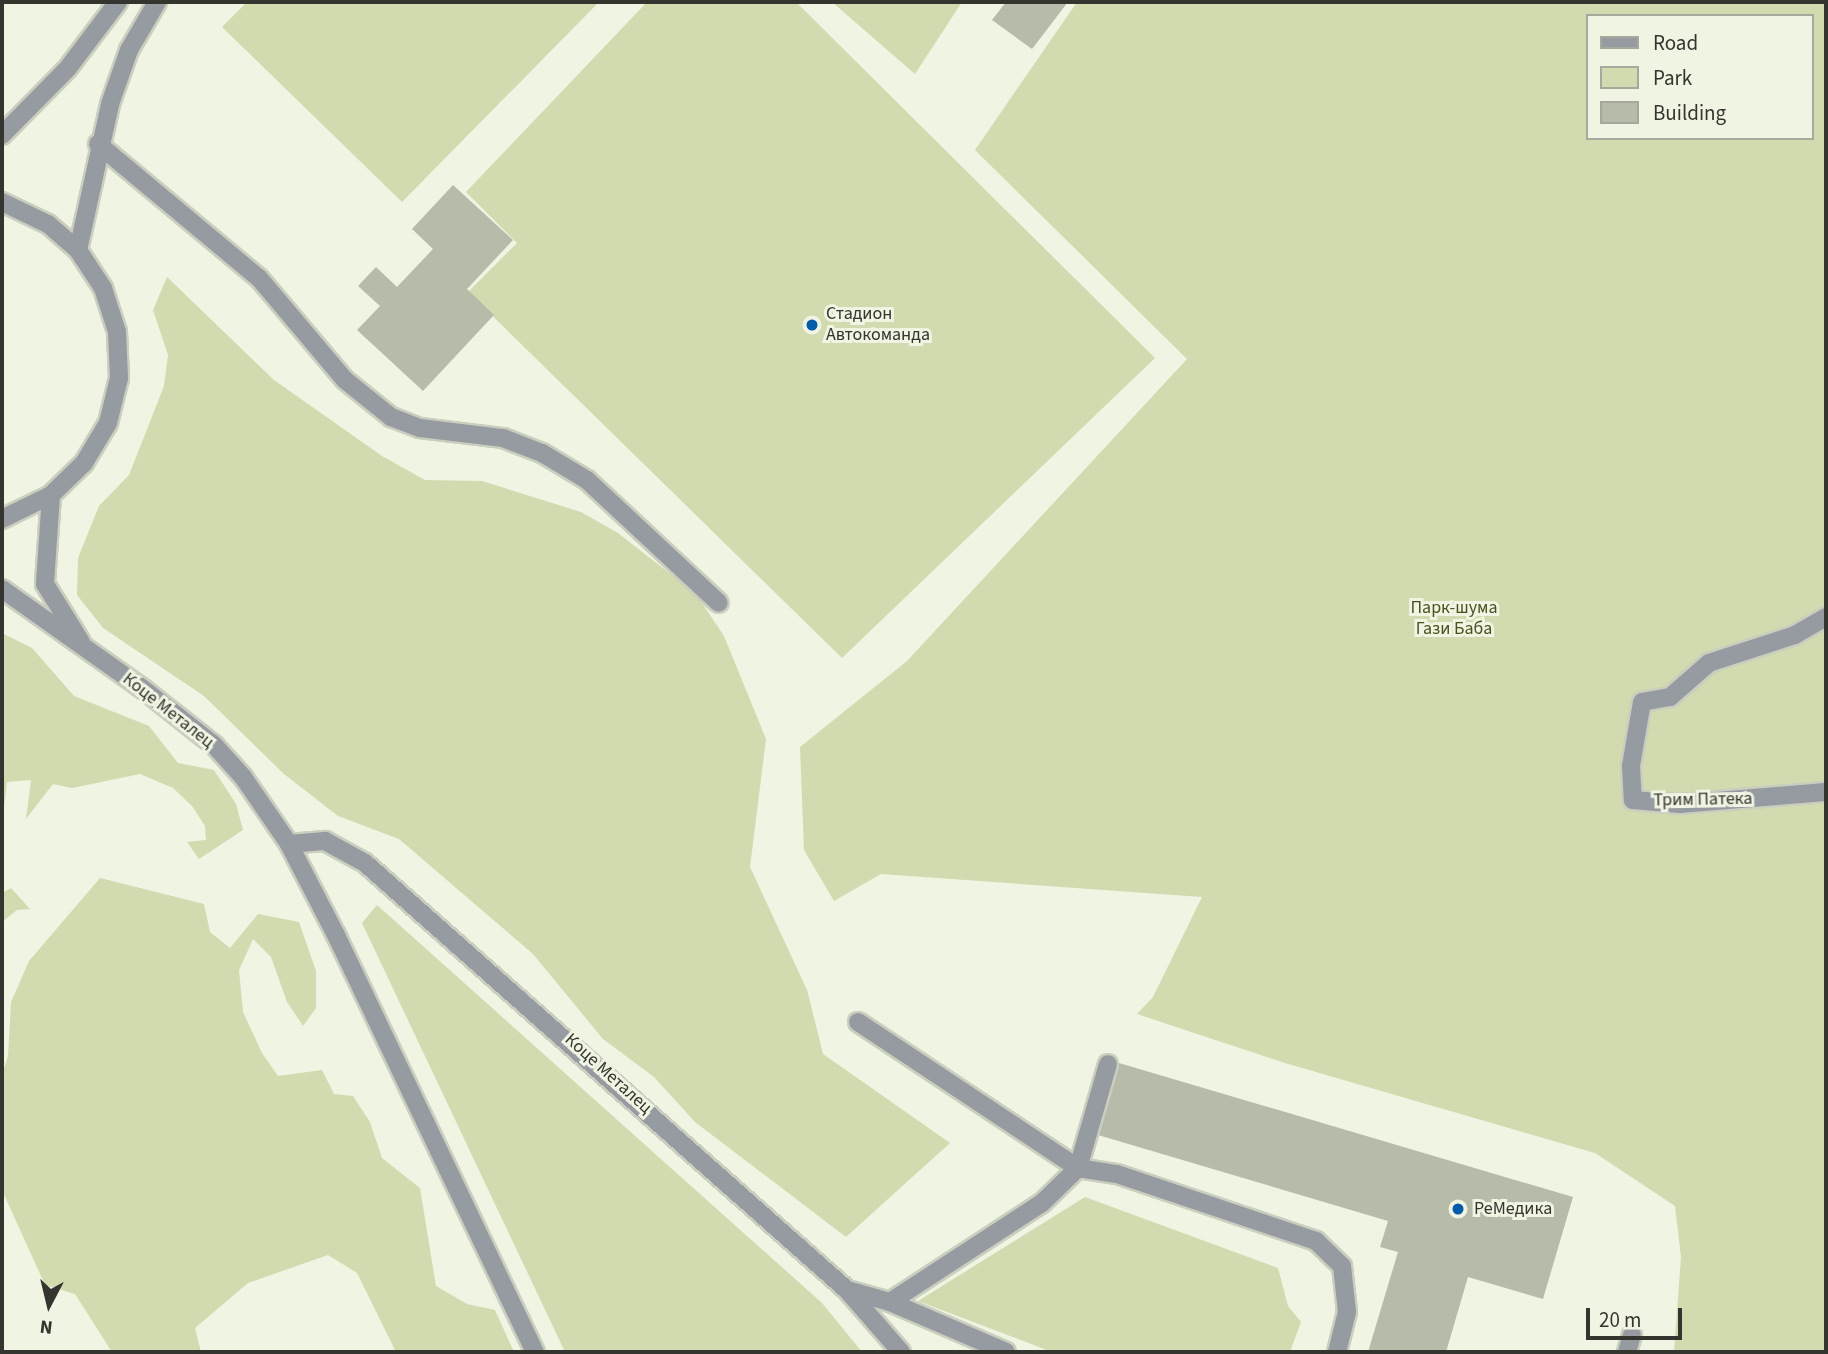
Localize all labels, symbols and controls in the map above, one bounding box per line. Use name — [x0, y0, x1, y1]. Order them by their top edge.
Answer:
legend — [1587, 14, 1814, 140]
text: Road — [1653, 28, 1698, 58]
text: Park — [1653, 63, 1692, 93]
text: Building — [1653, 98, 1726, 128]
place label: Стадион Автокоманда — [826, 304, 930, 346]
marker: Стадион Автокоманда — [804, 317, 820, 333]
park label: Парк-шума Гази Баба — [1410, 598, 1498, 640]
street label: Коце Металец — [118, 669, 218, 753]
street label: Трим Патека — [1653, 788, 1753, 812]
street label: Коце Металец — [560, 1029, 656, 1119]
place label: РеМедика — [1474, 1198, 1552, 1220]
marker: РеМедика — [1448, 1199, 1468, 1219]
north arrow — [14, 1270, 84, 1340]
scale bar — [1590, 1294, 1686, 1338]
text: 20 m — [1599, 1305, 1641, 1335]
text: N — [38, 1312, 54, 1341]

